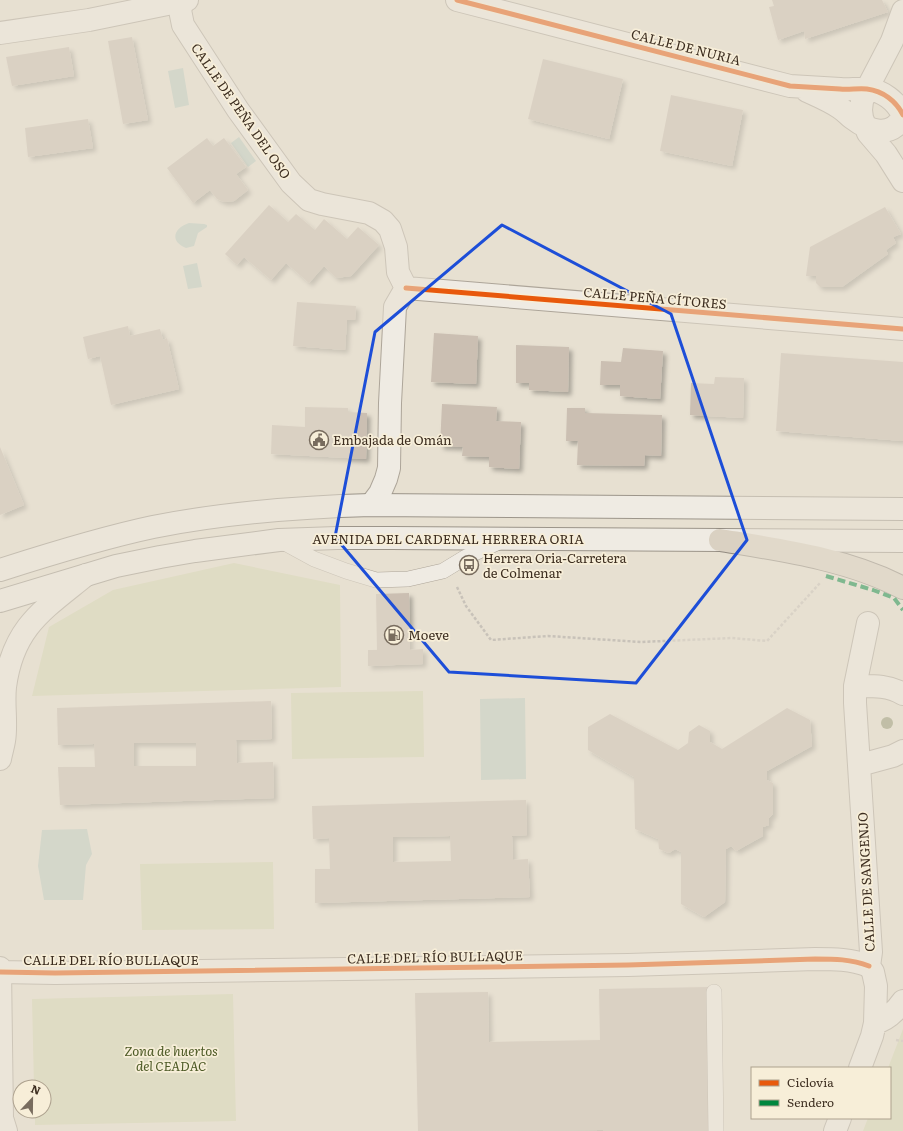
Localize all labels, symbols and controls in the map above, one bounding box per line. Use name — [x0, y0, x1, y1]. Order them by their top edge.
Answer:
street label: CALLE DE NURIA — [629, 24, 743, 69]
street label: CALLE DE PEÑA DEL OSO — [187, 39, 296, 183]
street label: CALLE PEÑA CÍTORES — [583, 282, 728, 313]
public building icon: Embajada de Omán — [308, 429, 330, 451]
place label: Embajada de Omán — [333, 430, 452, 449]
street label: AVENIDA DEL CARDENAL HERRERA ORIA — [312, 529, 584, 548]
place label: Herrera Oria-Carretera de Colmenar — [483, 548, 626, 582]
bus stop icon: Herrera Oria-Carretera de Colmenar — [458, 554, 480, 576]
fuel station icon: Moeve — [383, 624, 405, 646]
place label: Moeve — [408, 625, 449, 644]
street label: CALLE DE SANGENJO — [852, 812, 879, 952]
street label: CALLE DEL RÍO BULLAQUE — [347, 945, 523, 968]
street label: CALLE DEL RÍO BULLAQUE — [23, 950, 199, 969]
park label: Zona de huertos del CEADAC — [124, 1041, 218, 1075]
legend — [751, 1067, 891, 1119]
text: Ciclovía — [787, 1073, 834, 1091]
north arrow — [12, 1079, 52, 1119]
text: N — [29, 1080, 43, 1098]
text: Sendero — [787, 1093, 834, 1111]

